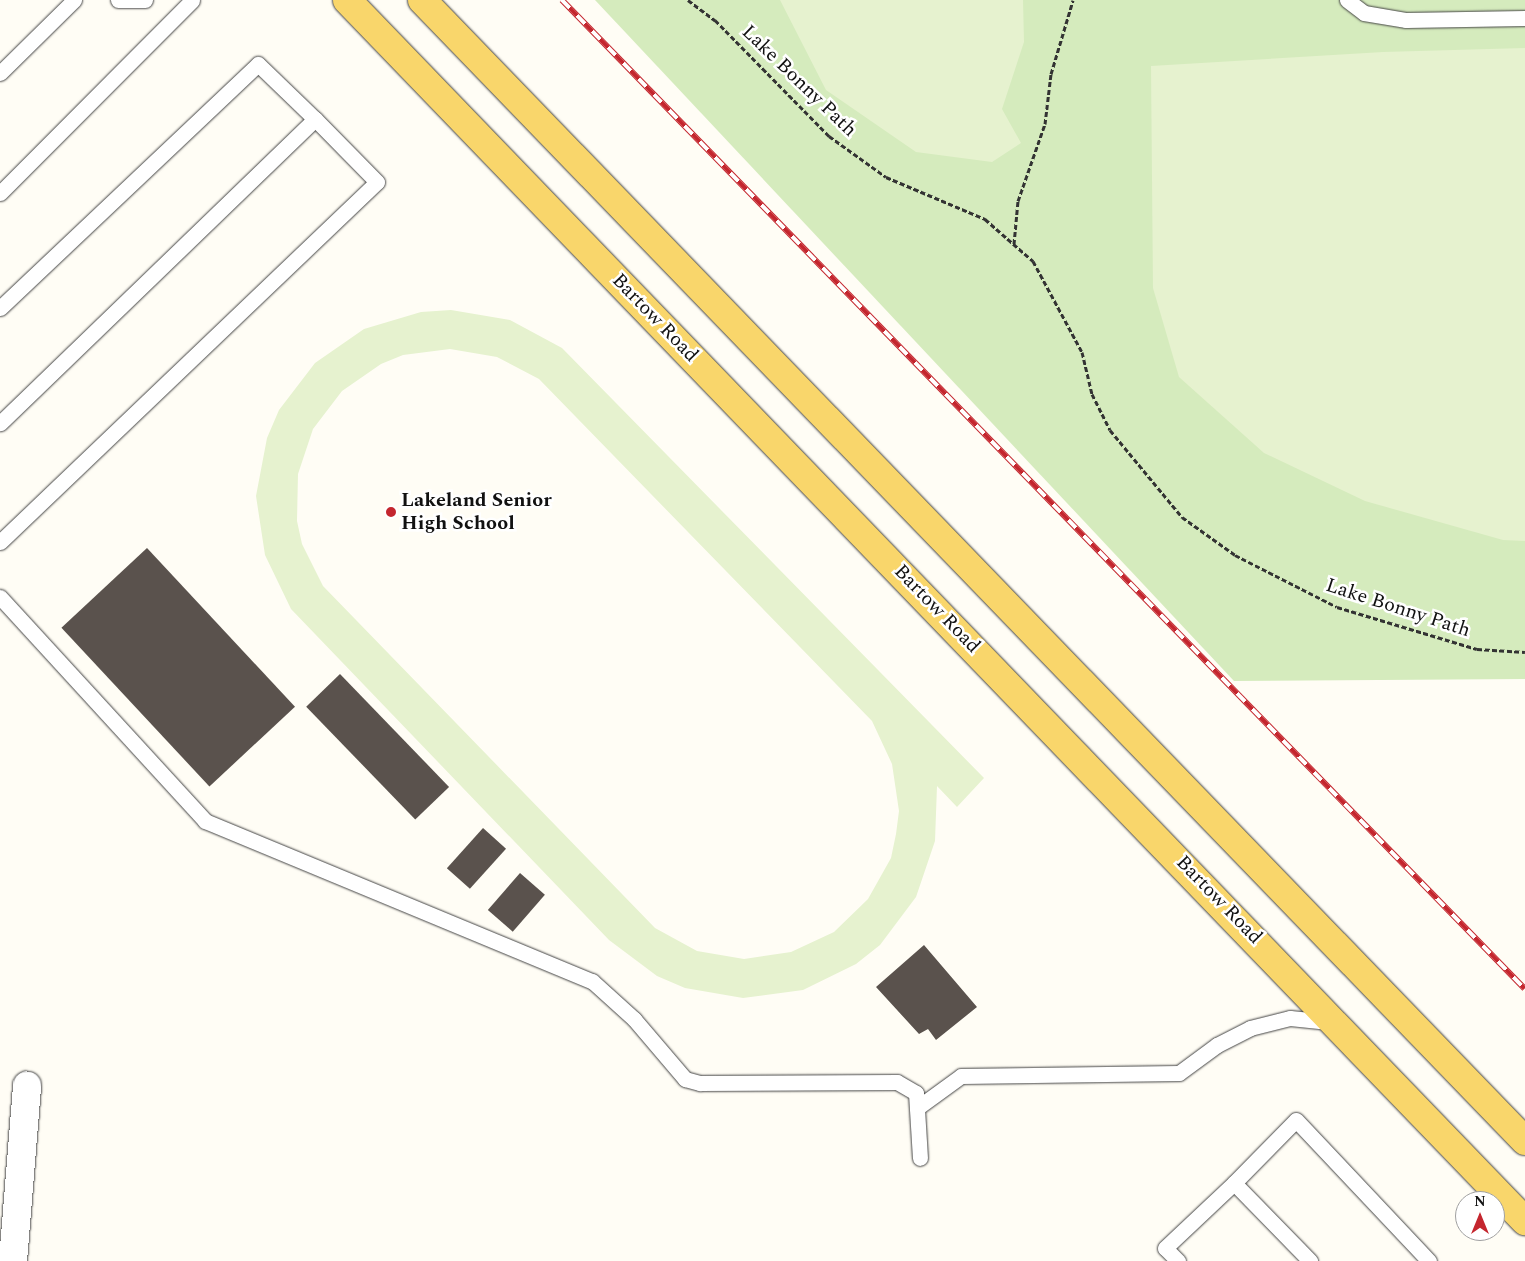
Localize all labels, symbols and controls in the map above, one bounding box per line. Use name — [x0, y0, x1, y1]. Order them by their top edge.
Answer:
street label: Lake Bonny Path — [737, 20, 861, 142]
street label: Bartow Road — [607, 269, 703, 367]
place label: Lakeland Senior High School — [401, 489, 552, 536]
marker: Lakeland Senior High School — [385, 506, 397, 518]
street label: Bartow Road — [889, 560, 985, 658]
street label: Lake Bonny Path — [1323, 573, 1473, 643]
street label: Bartow Road — [1171, 851, 1267, 949]
north arrow — [1455, 1191, 1505, 1241]
text: N — [1474, 1191, 1486, 1212]

